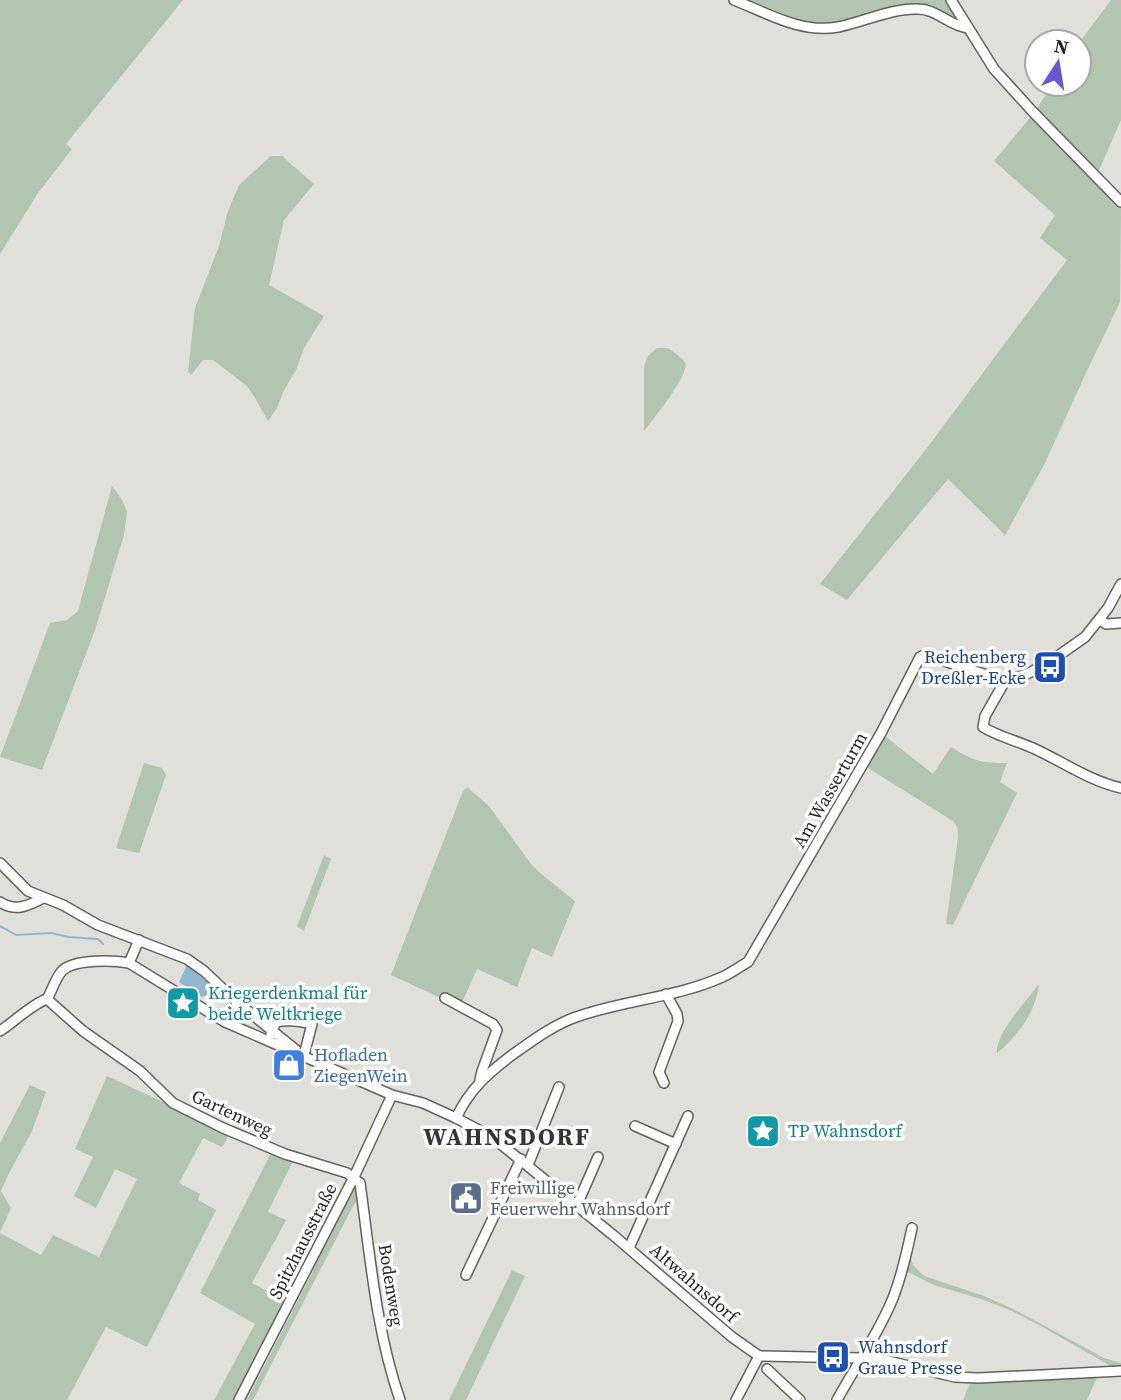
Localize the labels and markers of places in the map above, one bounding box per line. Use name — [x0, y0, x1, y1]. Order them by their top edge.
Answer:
place label: Reichenberg Dreßler-Ecke — [921, 644, 1026, 690]
bus stop icon: Reichenberg Dreßler-Ecke — [1031, 648, 1069, 686]
place label: Kriegerdenkmal für beide Weltkriege — [208, 980, 368, 1026]
place icon: Kriegerdenkmal für beide Weltkriege — [164, 984, 202, 1022]
place label: Hofladen ZiegenWein — [314, 1042, 408, 1088]
shop icon: Hofladen ZiegenWein — [270, 1046, 308, 1084]
place icon: TP Wahnsdorf — [744, 1112, 782, 1150]
place label: TP Wahnsdorf — [788, 1118, 904, 1143]
place label: Freiwillige Feuerwehr Wahnsdorf — [490, 1175, 671, 1221]
public building icon: Freiwillige Feuerwehr Wahnsdorf — [447, 1179, 485, 1217]
place label: Wahnsdorf Graue Presse — [858, 1334, 962, 1380]
bus stop icon: Wahnsdorf Graue Presse — [814, 1338, 852, 1376]

